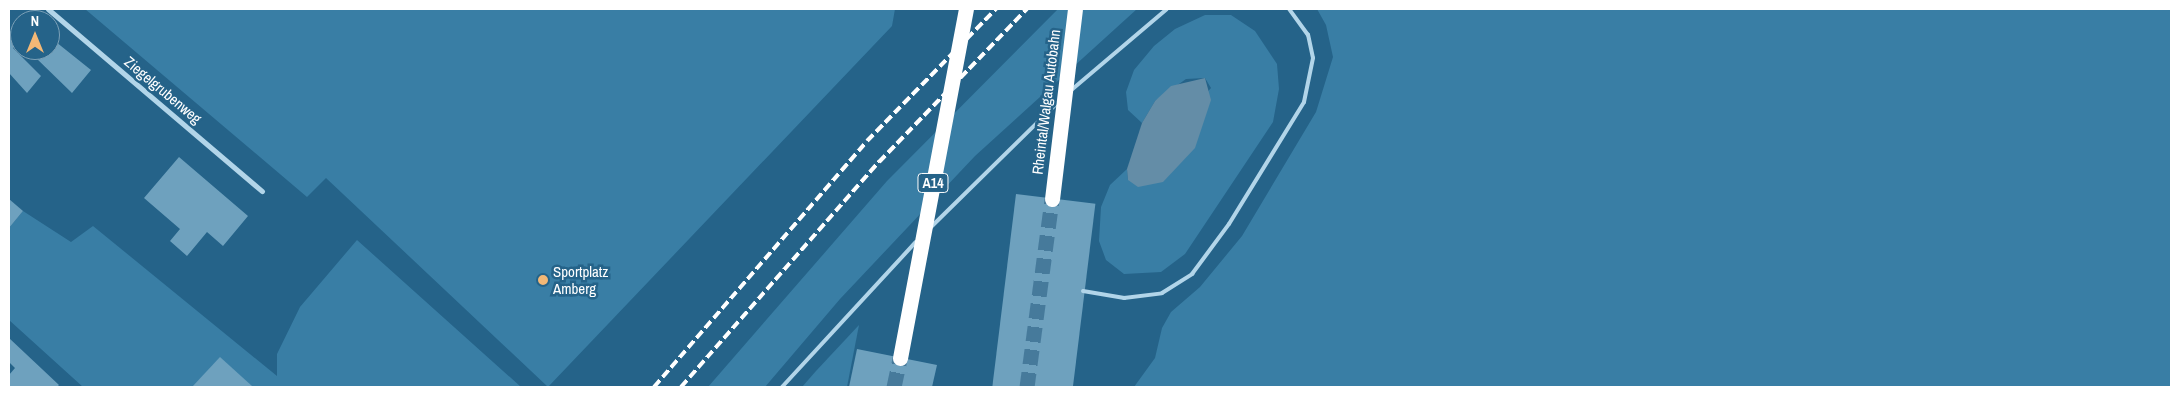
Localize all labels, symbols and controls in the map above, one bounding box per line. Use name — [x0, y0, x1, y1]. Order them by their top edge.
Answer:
north arrow — [10, 10, 60, 60]
text: N — [31, 12, 39, 30]
street label: Rheintal/Walgau Autobahn — [1028, 28, 1064, 176]
street label: Ziegelgrubenweg — [121, 53, 205, 127]
road number: A14 — [917, 172, 949, 194]
place label: Sportplatz Amberg — [553, 262, 608, 297]
marker: Sportplatz Amberg — [537, 274, 549, 286]

